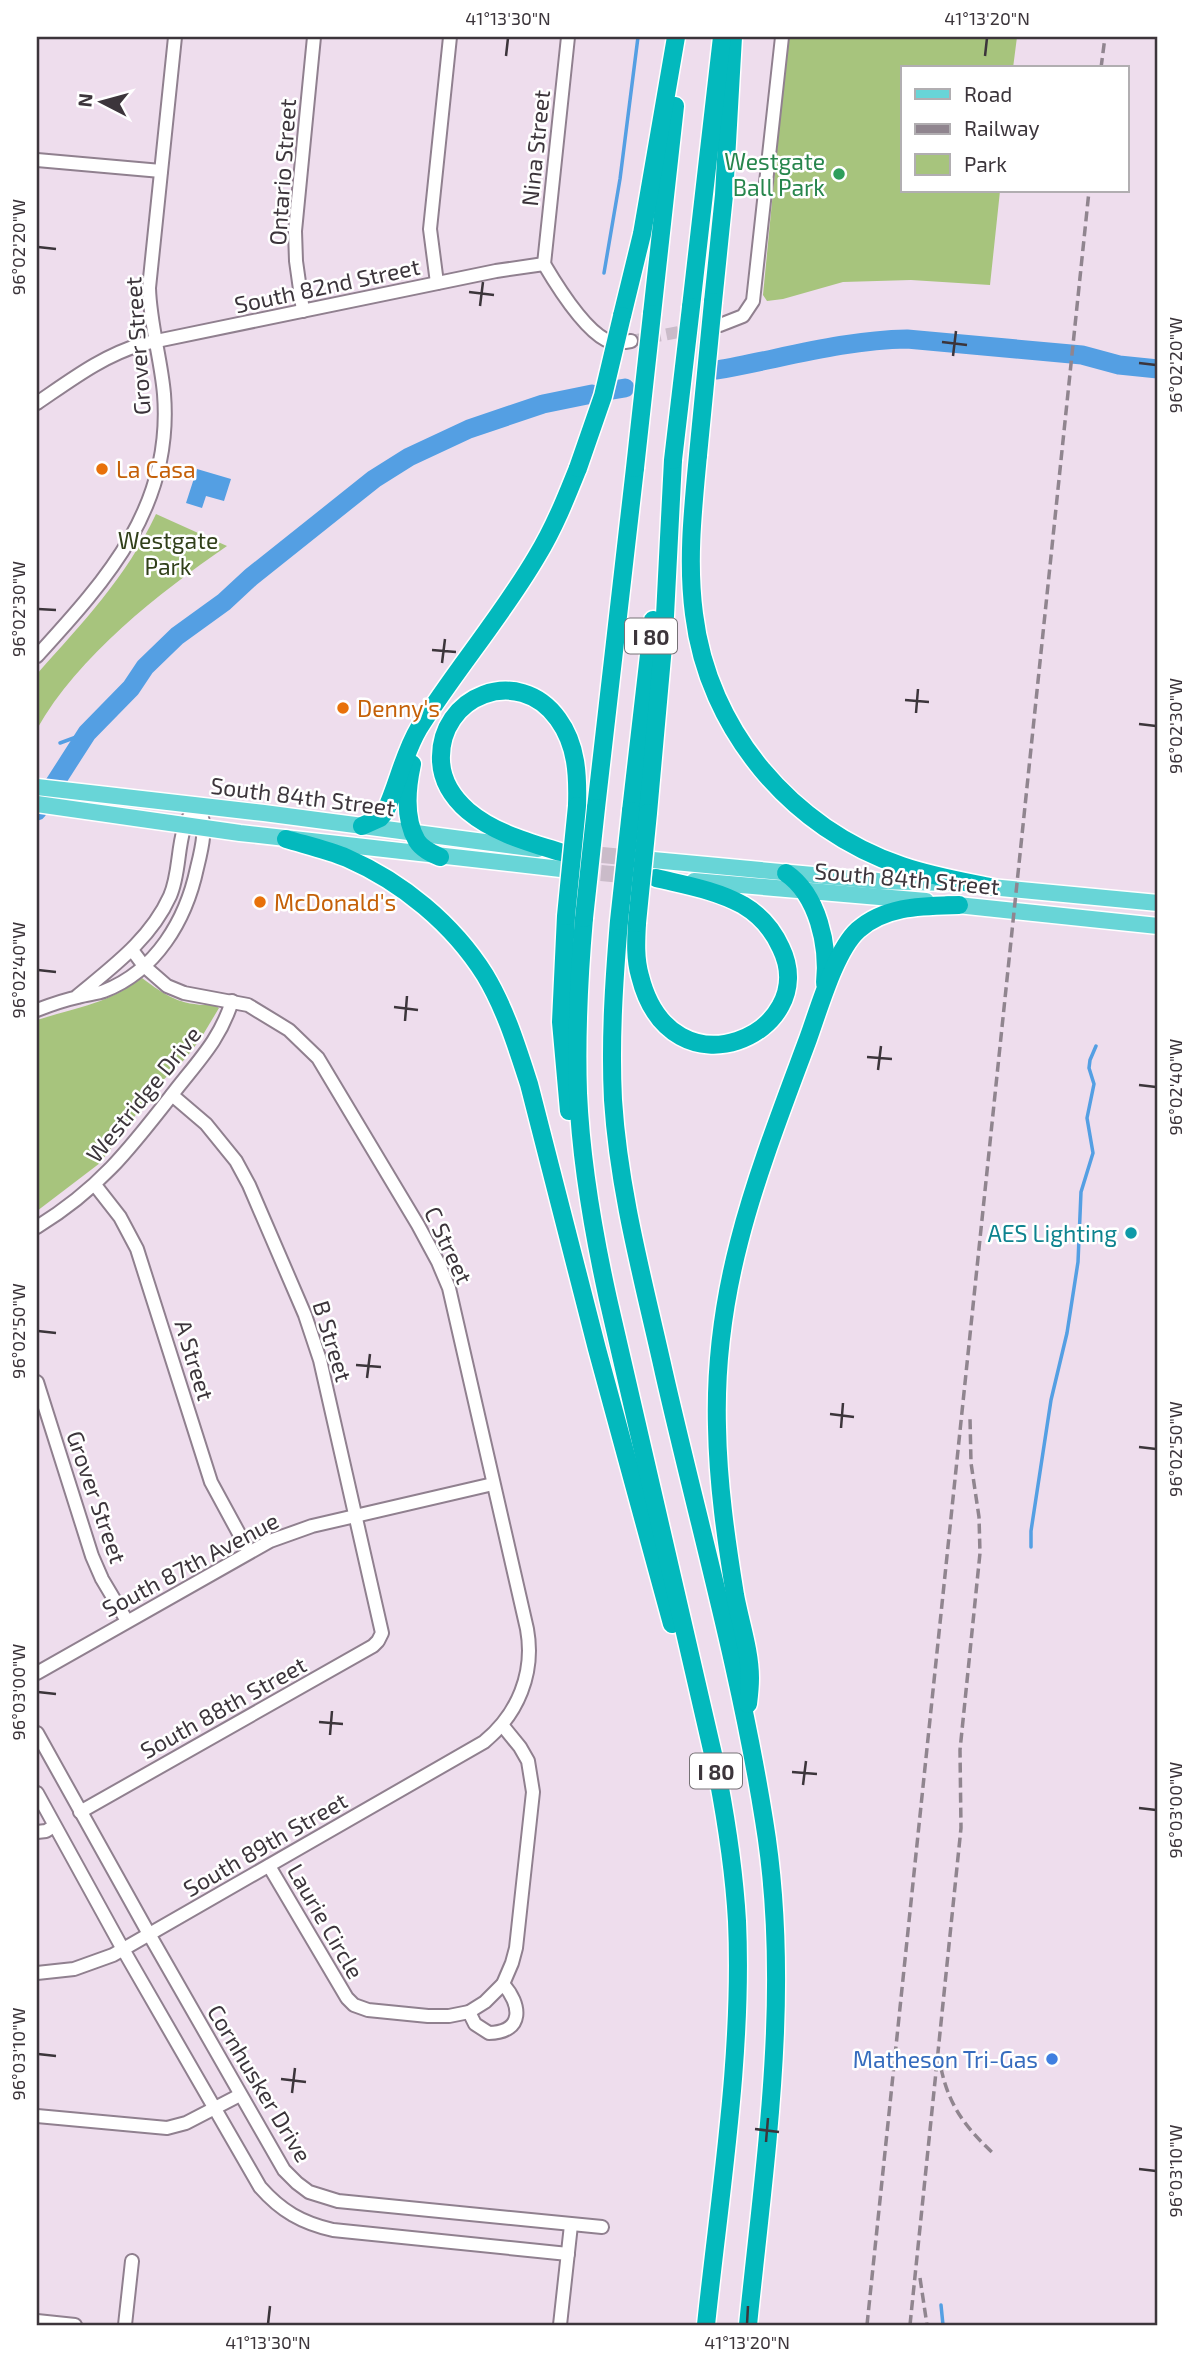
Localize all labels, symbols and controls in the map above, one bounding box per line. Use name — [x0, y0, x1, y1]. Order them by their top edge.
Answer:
text: 41°13'30"N — [465, 7, 551, 29]
text: 41°13'20"N — [944, 7, 1030, 29]
north arrow — [66, 66, 136, 136]
legend — [901, 66, 1128, 192]
text: Road — [964, 81, 1012, 106]
street label: Nina Street — [515, 88, 555, 208]
text: N — [72, 92, 97, 108]
street label: Ontario Street — [263, 97, 301, 246]
text: Railway — [964, 115, 1040, 140]
place label: Westgate Ball Park — [724, 147, 825, 201]
text: Park — [964, 151, 1007, 176]
marker: Westgate Ball Park — [831, 166, 847, 182]
text: 96°02'20"W — [7, 199, 29, 295]
street label: South 82nd Street — [232, 252, 422, 318]
street label: Grover Street — [118, 276, 156, 416]
text: 96°02'20"W — [1164, 317, 1186, 413]
place label: La Casa — [116, 455, 196, 483]
marker: La Casa — [94, 461, 110, 477]
park label: Westgate Park — [118, 526, 218, 580]
text: 96°02'30"W — [7, 561, 29, 657]
road number: I 80 — [625, 618, 677, 654]
text: 96°02'30"W — [1164, 678, 1186, 774]
place label: Denny's — [357, 694, 440, 722]
marker: Denny's — [335, 700, 351, 716]
street label: South 84th Street — [209, 771, 397, 821]
street label: South 84th Street — [813, 856, 1001, 900]
place label: McDonald's — [274, 888, 396, 916]
marker: McDonald's — [252, 894, 268, 910]
text: 96°02'40"W — [7, 922, 29, 1018]
street label: Westridge Drive — [80, 1020, 206, 1168]
text: 96°02'40"W — [1164, 1039, 1186, 1135]
street label: C Street — [419, 1202, 479, 1288]
place label: AES Lighting — [987, 1219, 1117, 1247]
marker: AES Lighting — [1123, 1225, 1139, 1241]
text: 96°02'50"W — [7, 1283, 29, 1379]
street label: B Street — [307, 1297, 359, 1385]
street label: A Street — [170, 1316, 221, 1404]
text: 96°02'50"W — [1164, 1401, 1186, 1497]
street label: Grover Street — [61, 1427, 133, 1567]
street label: South 87th Avenue — [97, 1506, 283, 1622]
text: 96°03'00"W — [7, 1644, 29, 1740]
street label: South 88th Street — [135, 1650, 311, 1764]
road number: I 80 — [690, 1754, 742, 1788]
text: 96°03'00"W — [1164, 1762, 1186, 1858]
street label: South 89th Street — [178, 1786, 352, 1902]
street label: Laurie Circle — [282, 1859, 370, 1983]
street label: Cornhusker Drive — [202, 1999, 318, 2167]
text: 96°03'10"W — [7, 2007, 29, 2101]
place label: Matheson Tri-Gas — [853, 2045, 1038, 2073]
marker: Matheson Tri-Gas — [1044, 2051, 1060, 2067]
text: 96°03'10"W — [1164, 2124, 1186, 2218]
text: 41°13'30"N — [225, 2331, 311, 2353]
text: 41°13'20"N — [704, 2331, 790, 2353]

